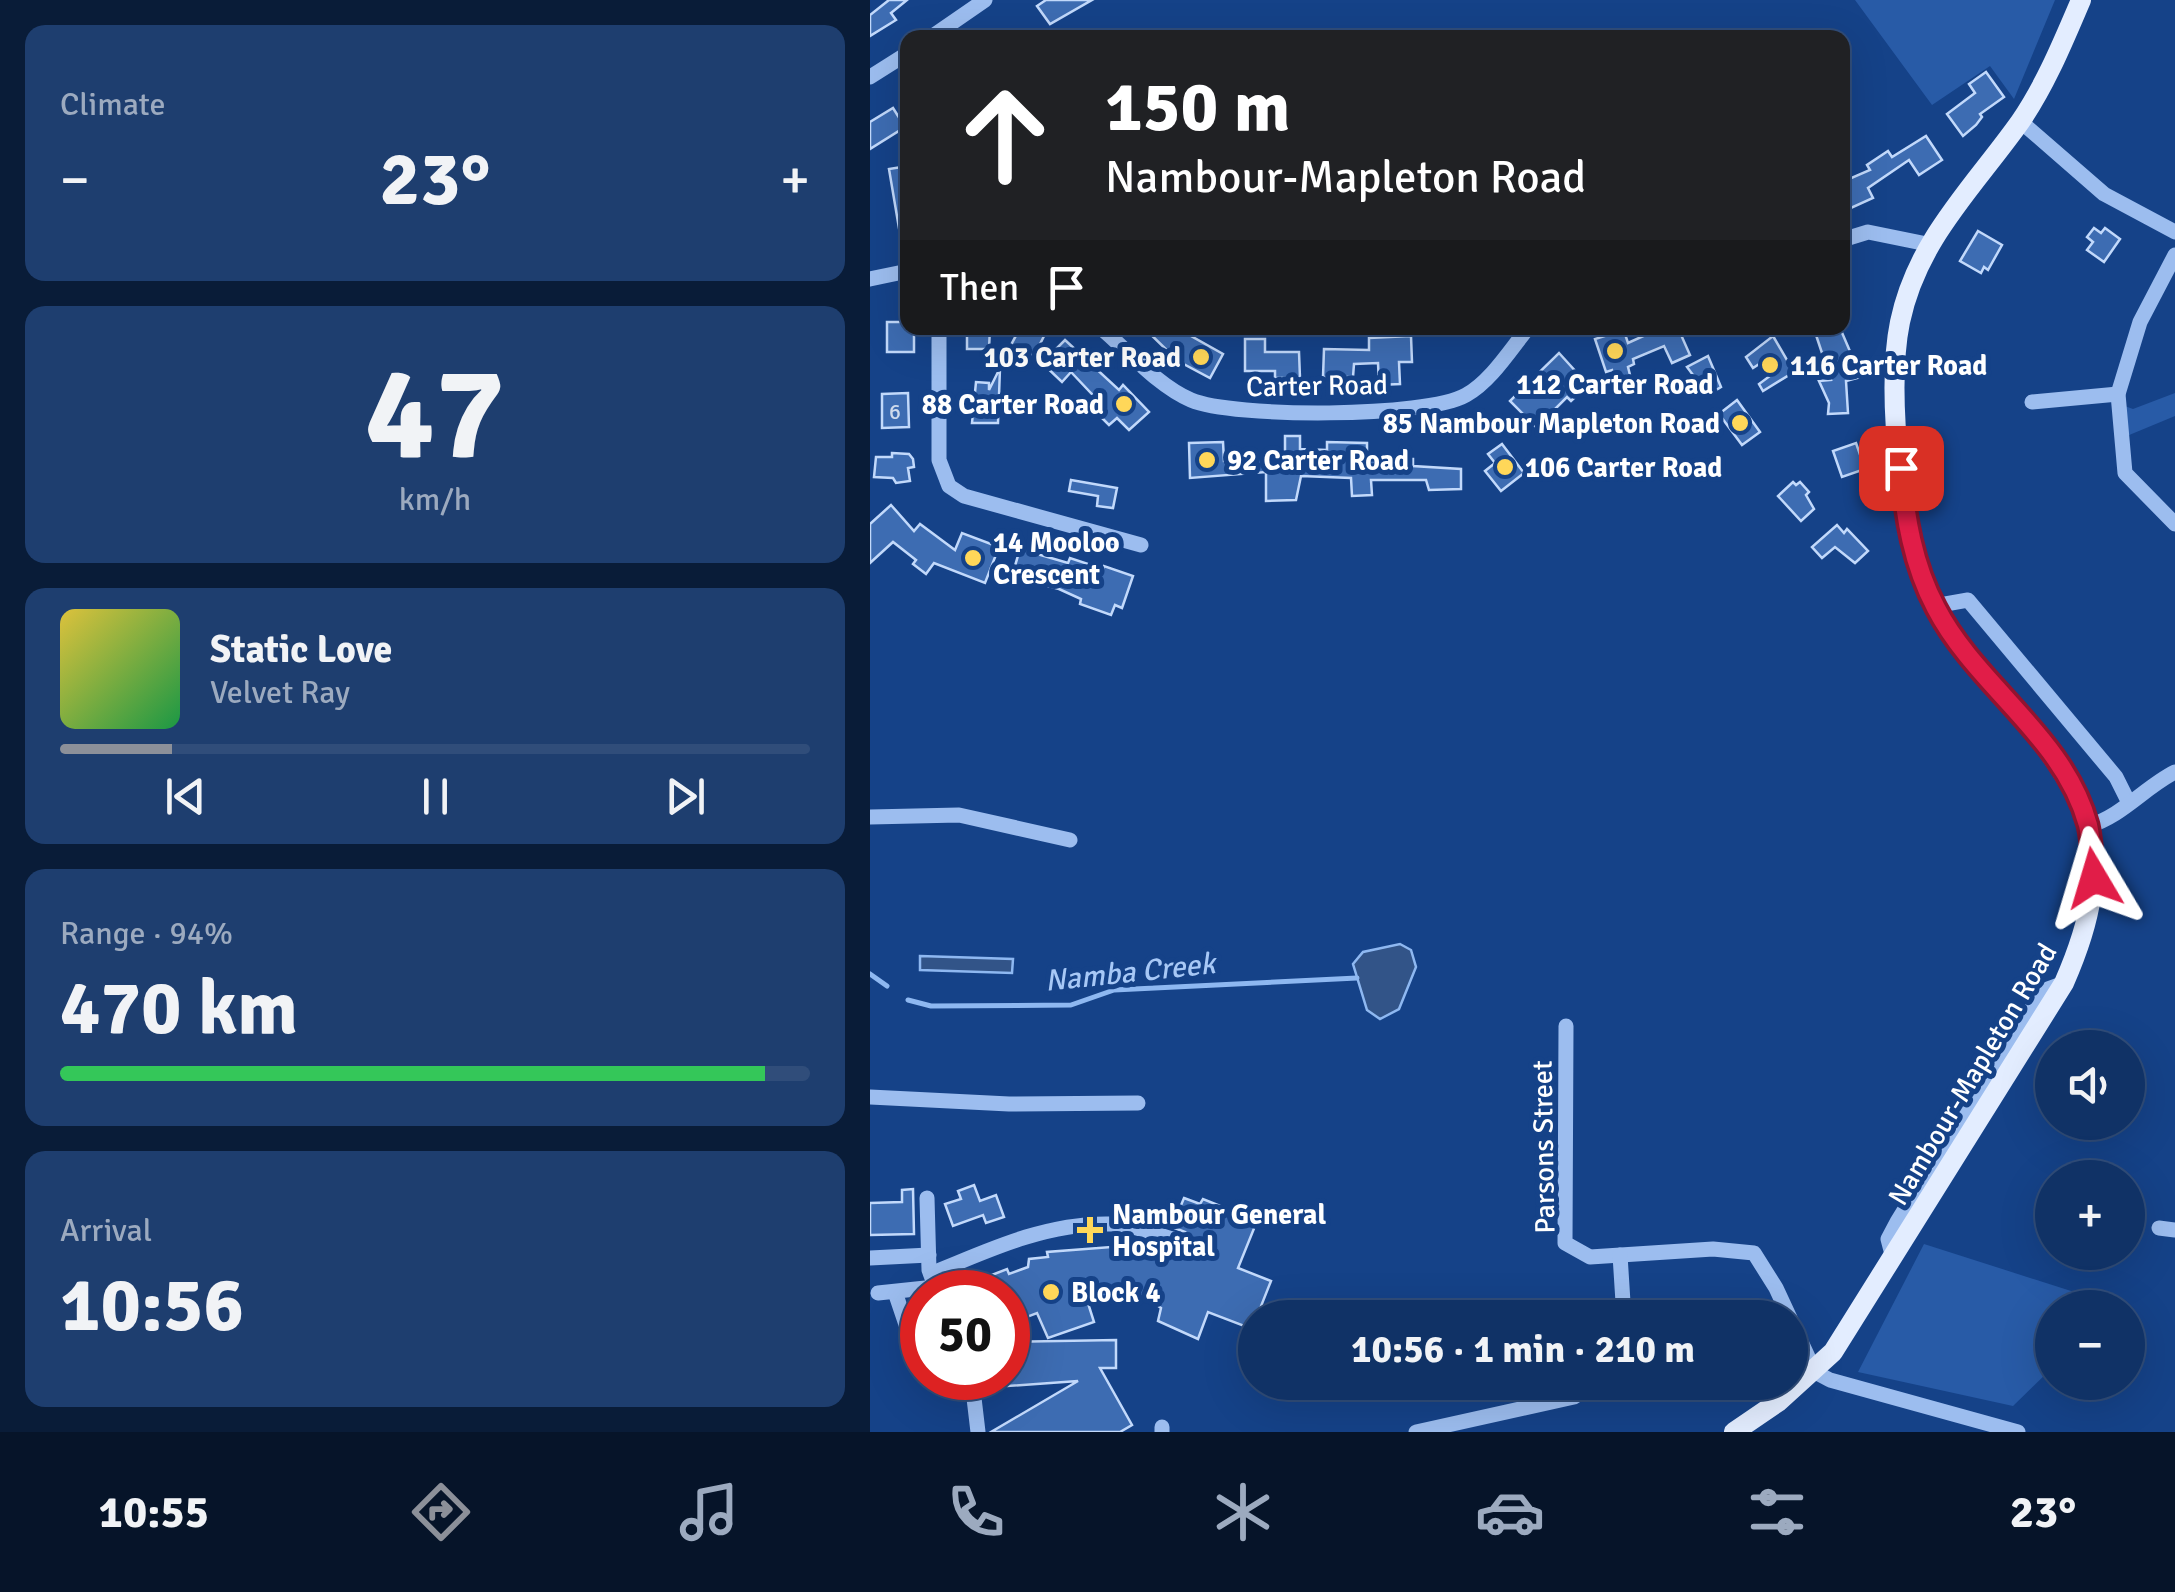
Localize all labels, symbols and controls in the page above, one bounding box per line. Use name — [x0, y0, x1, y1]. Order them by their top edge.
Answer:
text: 150 m — [1105, 64, 1290, 150]
icon: ahead — [940, 70, 1070, 200]
text: Climate — [60, 85, 166, 124]
text: 23° — [380, 133, 491, 226]
text: − — [60, 146, 90, 214]
text: + — [780, 146, 810, 214]
text: Nambour-Mapleton Road — [1105, 150, 1586, 205]
icon: arrive — [1039, 260, 1094, 315]
text: Then — [940, 264, 1019, 311]
text: 47 — [365, 335, 505, 495]
marker: 112 Carter Road — [1604, 340, 1626, 362]
place label: 103 Carter Road — [984, 341, 1181, 375]
marker: 103 Carter Road — [1190, 346, 1212, 368]
place label: 116 Carter Road — [1790, 349, 1987, 383]
marker: 116 Carter Road — [1759, 354, 1781, 376]
street label: Carter Road — [1246, 368, 1388, 404]
place label: 112 Carter Road — [1516, 368, 1714, 402]
place label: 88 Carter Road — [922, 388, 1104, 422]
marker: 88 Carter Road — [1113, 393, 1135, 415]
house number: 6 — [889, 398, 901, 425]
place label: 85 Nambour Mapleton Road — [1383, 407, 1720, 441]
marker: 85 Nambour Mapleton Road — [1729, 412, 1751, 434]
pin — [1859, 426, 1944, 511]
icon: arrive — [1874, 441, 1929, 496]
place label: 92 Carter Road — [1227, 444, 1409, 478]
marker: 92 Carter Road — [1196, 449, 1218, 471]
place label: 106 Carter Road — [1525, 451, 1722, 485]
marker: 106 Carter Road — [1494, 456, 1516, 478]
text: km/h — [399, 480, 471, 519]
place label: 14 Mooloo Crescent — [993, 526, 1120, 592]
marker: 14 Mooloo Crescent — [962, 547, 984, 569]
text: Static Love — [210, 626, 392, 673]
text: Velvet Ray — [210, 673, 350, 712]
icon: previous — [158, 769, 213, 824]
icon: pause — [408, 769, 463, 824]
icon: next — [658, 769, 713, 824]
position arrow — [2042, 826, 2146, 930]
text: Range · 94% — [60, 914, 233, 953]
street label: Nambour-Mapleton Road — [1881, 937, 2065, 1212]
water label: Namba Creek — [1043, 945, 1220, 1000]
text: 470 km — [60, 962, 298, 1055]
map controls — [2035, 1030, 2145, 1400]
button: sound — [2035, 1030, 2145, 1140]
street label: Parsons Street — [1525, 1060, 1563, 1234]
button: + — [2035, 1160, 2145, 1270]
place label: Nambour General Hospital — [1112, 1198, 1326, 1264]
text: Arrival — [60, 1211, 152, 1250]
marker: Nambour General Hospital — [1077, 1217, 1103, 1243]
text: 10:56 — [60, 1259, 244, 1352]
speed limit sign: 50 — [900, 1270, 1030, 1400]
place label: Block 4 — [1071, 1276, 1161, 1310]
marker: Block 4 — [1040, 1281, 1062, 1303]
button: − — [2035, 1290, 2145, 1400]
text: 10:56 · 1 min · 210 m — [1351, 1326, 1695, 1373]
icon: directions — [406, 1477, 476, 1547]
icon: music — [674, 1477, 744, 1547]
icon: phone — [941, 1477, 1011, 1547]
icon: climate — [1208, 1477, 1278, 1547]
icon: car — [1475, 1477, 1545, 1547]
icon: filters — [1742, 1477, 1812, 1547]
text: 10:55 — [99, 1485, 209, 1540]
text: 23° — [2010, 1485, 2076, 1540]

